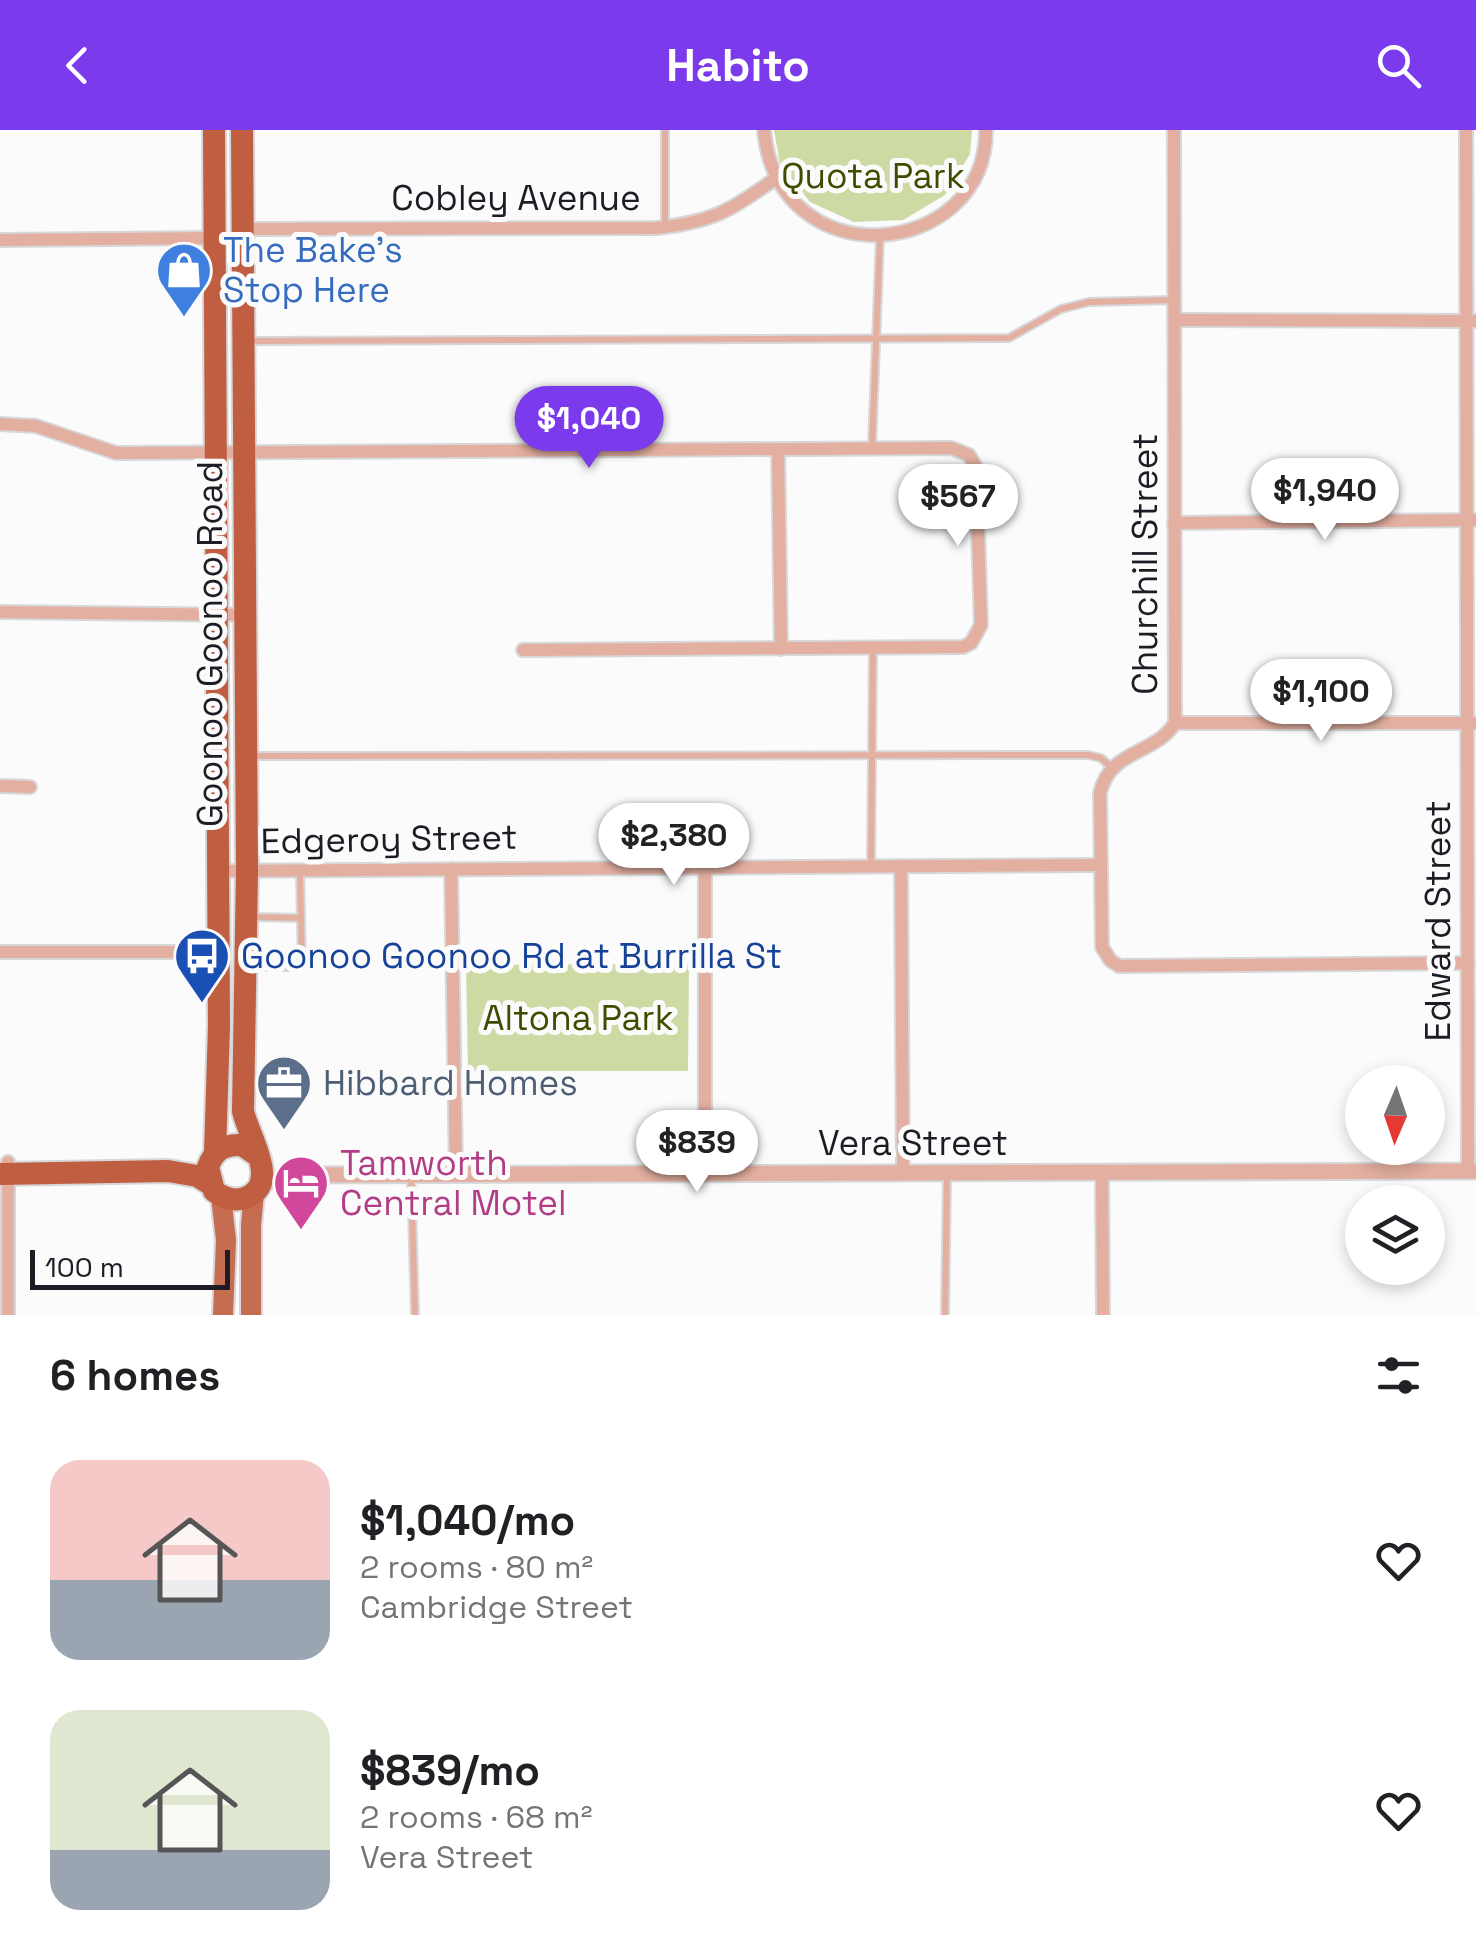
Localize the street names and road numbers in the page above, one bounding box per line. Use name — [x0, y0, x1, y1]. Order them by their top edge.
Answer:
street label: Cobley Avenue — [391, 176, 641, 220]
street label: Churchill Street — [1123, 433, 1167, 695]
street label: Goonoo Goonoo Road — [188, 461, 232, 827]
street label: Edward Street — [1416, 800, 1460, 1042]
street label: Edgeroy Street — [260, 815, 518, 863]
street label: Vera Street — [818, 1121, 1008, 1165]

